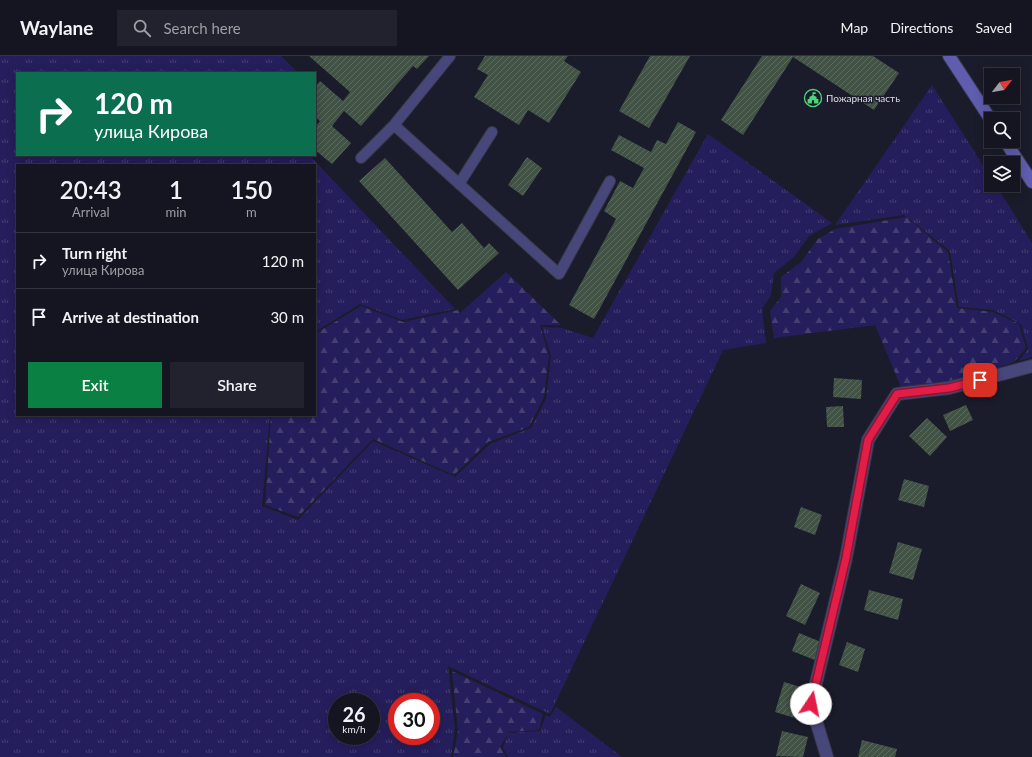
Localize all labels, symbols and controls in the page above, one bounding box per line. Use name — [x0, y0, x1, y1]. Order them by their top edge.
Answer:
search box — [117, 10, 397, 46]
text: Waylane — [20, 16, 93, 39]
icon: search — [131, 17, 153, 39]
text: Search here — [163, 19, 241, 37]
text: Map — [841, 19, 868, 36]
text: Directions — [890, 19, 953, 36]
text: Saved — [975, 19, 1012, 36]
north arrow — [984, 68, 1020, 104]
map controls — [984, 68, 1020, 192]
text: 120 m — [94, 86, 173, 120]
icon: right — [28, 88, 80, 140]
public building icon: Пожарная часть — [803, 88, 823, 108]
place label: Пожарная часть — [826, 92, 900, 104]
button: search — [984, 112, 1020, 148]
text: улица Кирова — [94, 120, 208, 142]
button: layers — [984, 156, 1020, 192]
text: 20:43 — [60, 175, 122, 204]
text: 1 — [169, 175, 183, 204]
text: 150 — [230, 175, 272, 204]
text: Arrival — [72, 204, 109, 220]
text: min — [165, 204, 187, 220]
text: m — [246, 204, 257, 220]
text: Turn right — [62, 244, 127, 262]
icon: right — [28, 250, 50, 272]
text: 120 m — [262, 252, 304, 270]
text: улица Кирова — [62, 262, 145, 278]
icon: arrive — [28, 306, 50, 328]
text: Arrive at destination — [62, 308, 199, 326]
text: 30 m — [270, 308, 304, 326]
button: Exit — [28, 362, 162, 408]
button: Share — [170, 362, 304, 408]
pin — [963, 363, 997, 397]
icon: arrive — [969, 369, 991, 391]
position arrow — [790, 683, 832, 725]
speed limit sign: 30 — [388, 693, 440, 745]
text: 26 — [342, 702, 366, 726]
text: km/h — [342, 723, 366, 735]

